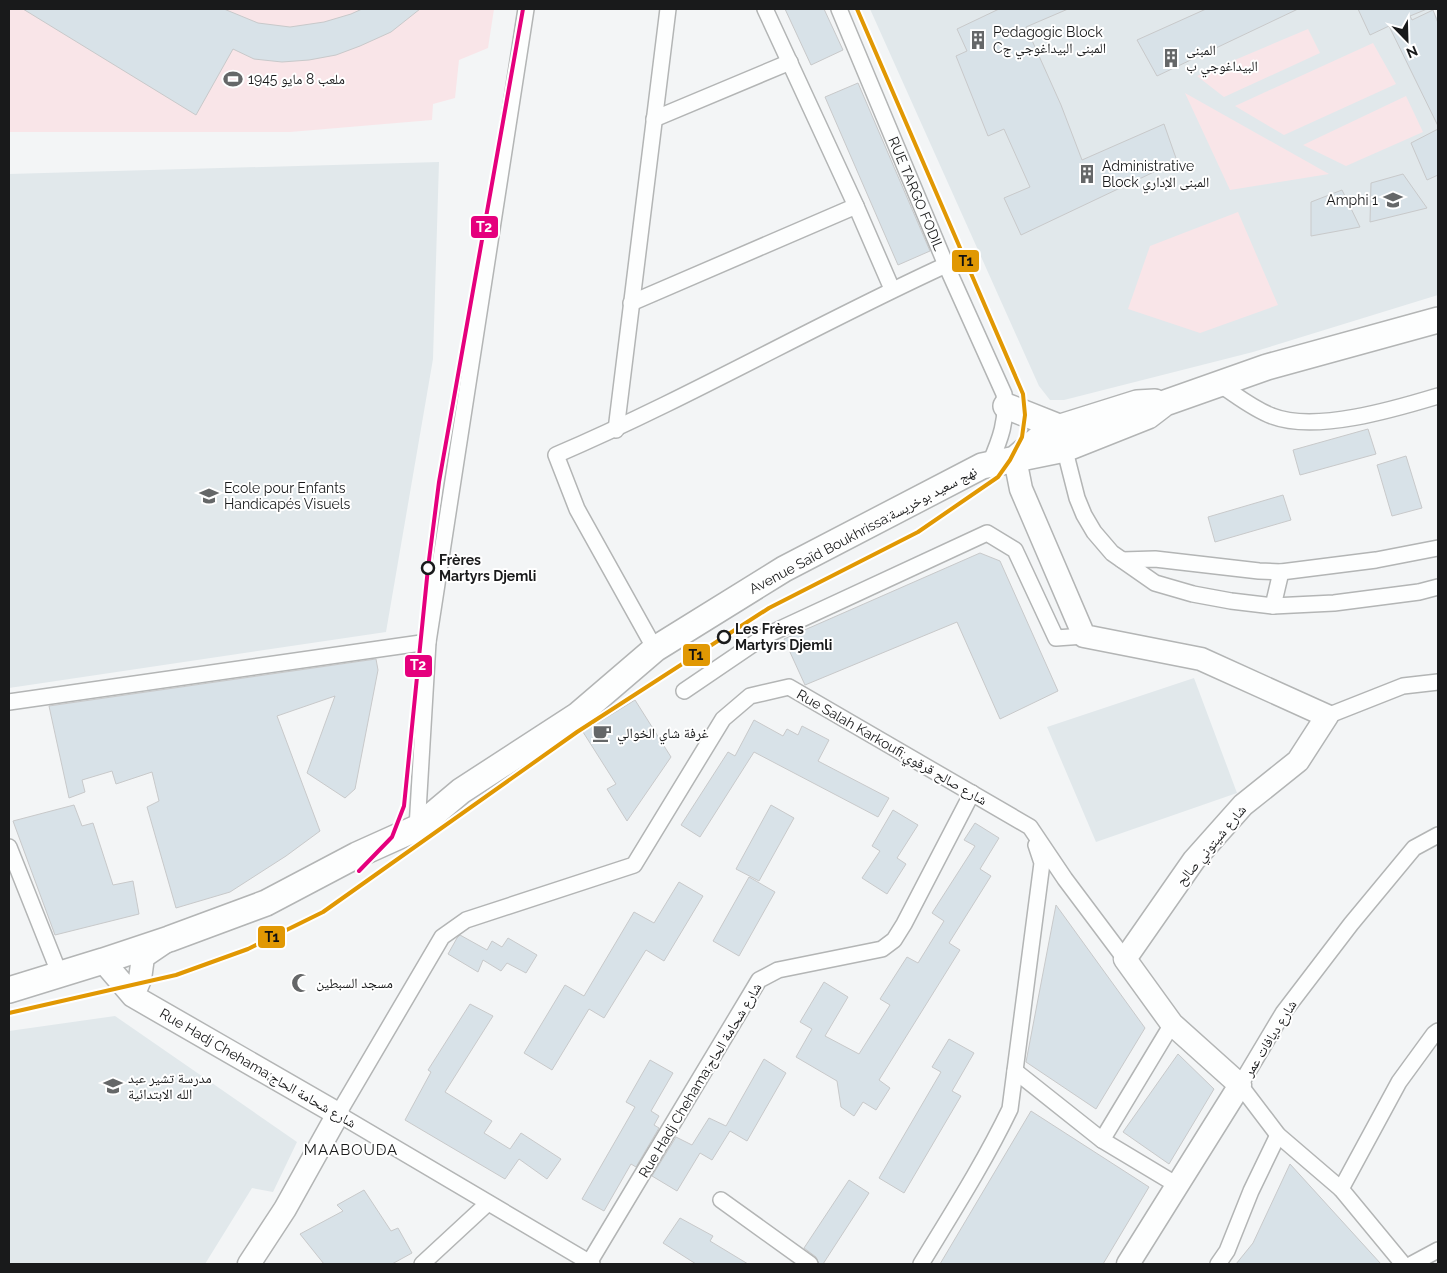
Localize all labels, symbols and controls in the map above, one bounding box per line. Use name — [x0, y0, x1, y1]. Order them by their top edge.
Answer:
north arrow — [1382, 15, 1432, 65]
place label: Pedagogic Block Cالمبنى البيداغوجي ج — [993, 24, 1106, 60]
building icon: Pedagogic Block Cالمبنى البيداغوجي ج — [967, 29, 989, 51]
place label: المبنى البيداغوجي ب — [1186, 42, 1258, 78]
text: N — [1404, 43, 1420, 61]
building icon: المبنى البيداغوجي ب — [1160, 47, 1182, 69]
sports icon: ملعب 8 مايو 1945 — [222, 68, 244, 90]
place label: ملعب 8 مايو 1945 — [248, 71, 345, 88]
street label: RUE TARGO FODIL — [885, 134, 947, 253]
place label: Administrative Block المبنى الإداري — [1102, 158, 1209, 194]
building icon: Administrative Block المبنى الإداري — [1076, 163, 1098, 185]
school or university icon: Amphi 1 — [1382, 189, 1404, 211]
place label: Amphi 1 — [1326, 192, 1378, 208]
line badge: T2 — [470, 215, 499, 239]
text: T2 — [476, 219, 492, 235]
line badge: T1 — [951, 249, 980, 273]
text: T1 — [959, 253, 974, 269]
street label: Avenue Saïd Boukhrissa;نهج سعيد بوخريسة — [746, 463, 981, 599]
place label: Ecole pour Enfants Handicapés Visuels — [224, 480, 351, 512]
school or university icon: Ecole pour Enfants Handicapés Visuels — [198, 485, 220, 507]
place label: Frères Martyrs Djemli — [439, 552, 536, 584]
marker: Frères Martyrs Djemli — [421, 561, 435, 575]
place label: Les Frères Martyrs Djemli — [735, 621, 832, 653]
marker: Les Frères Martyrs Djemli — [717, 630, 731, 644]
line badge: T1 — [682, 643, 711, 667]
text: T1 — [689, 647, 704, 663]
line badge: T2 — [404, 654, 433, 678]
text: T2 — [410, 657, 426, 673]
street label: Rue Salah Karkoufi;شارع صالح قرقوي — [792, 686, 990, 811]
cafe icon: غرفة شاي الخوالي — [591, 722, 613, 744]
place label: غرفة شاي الخوالي — [617, 725, 709, 745]
street label: شارع شيتوني صالح — [1173, 802, 1252, 891]
line badge: T1 — [257, 925, 286, 949]
text: T1 — [265, 929, 280, 945]
mosque icon: مسجد السبطين — [290, 972, 312, 994]
place label: مسجد السبطين — [316, 975, 393, 992]
street label: Rue Hadj Chehama;شارع شحامة الحاج — [635, 980, 766, 1181]
street label: شارع ديافات عمر — [1240, 997, 1301, 1081]
street label: Rue Hadj Chehama;شارع شحامة الحاج — [156, 1005, 359, 1133]
place label: مدرسة تشير عبد الله الابتدائية — [128, 1070, 212, 1102]
school or university icon: مدرسة تشير عبد الله الابتدائية — [102, 1075, 124, 1097]
district label: MAABOUDA — [304, 1141, 398, 1159]

